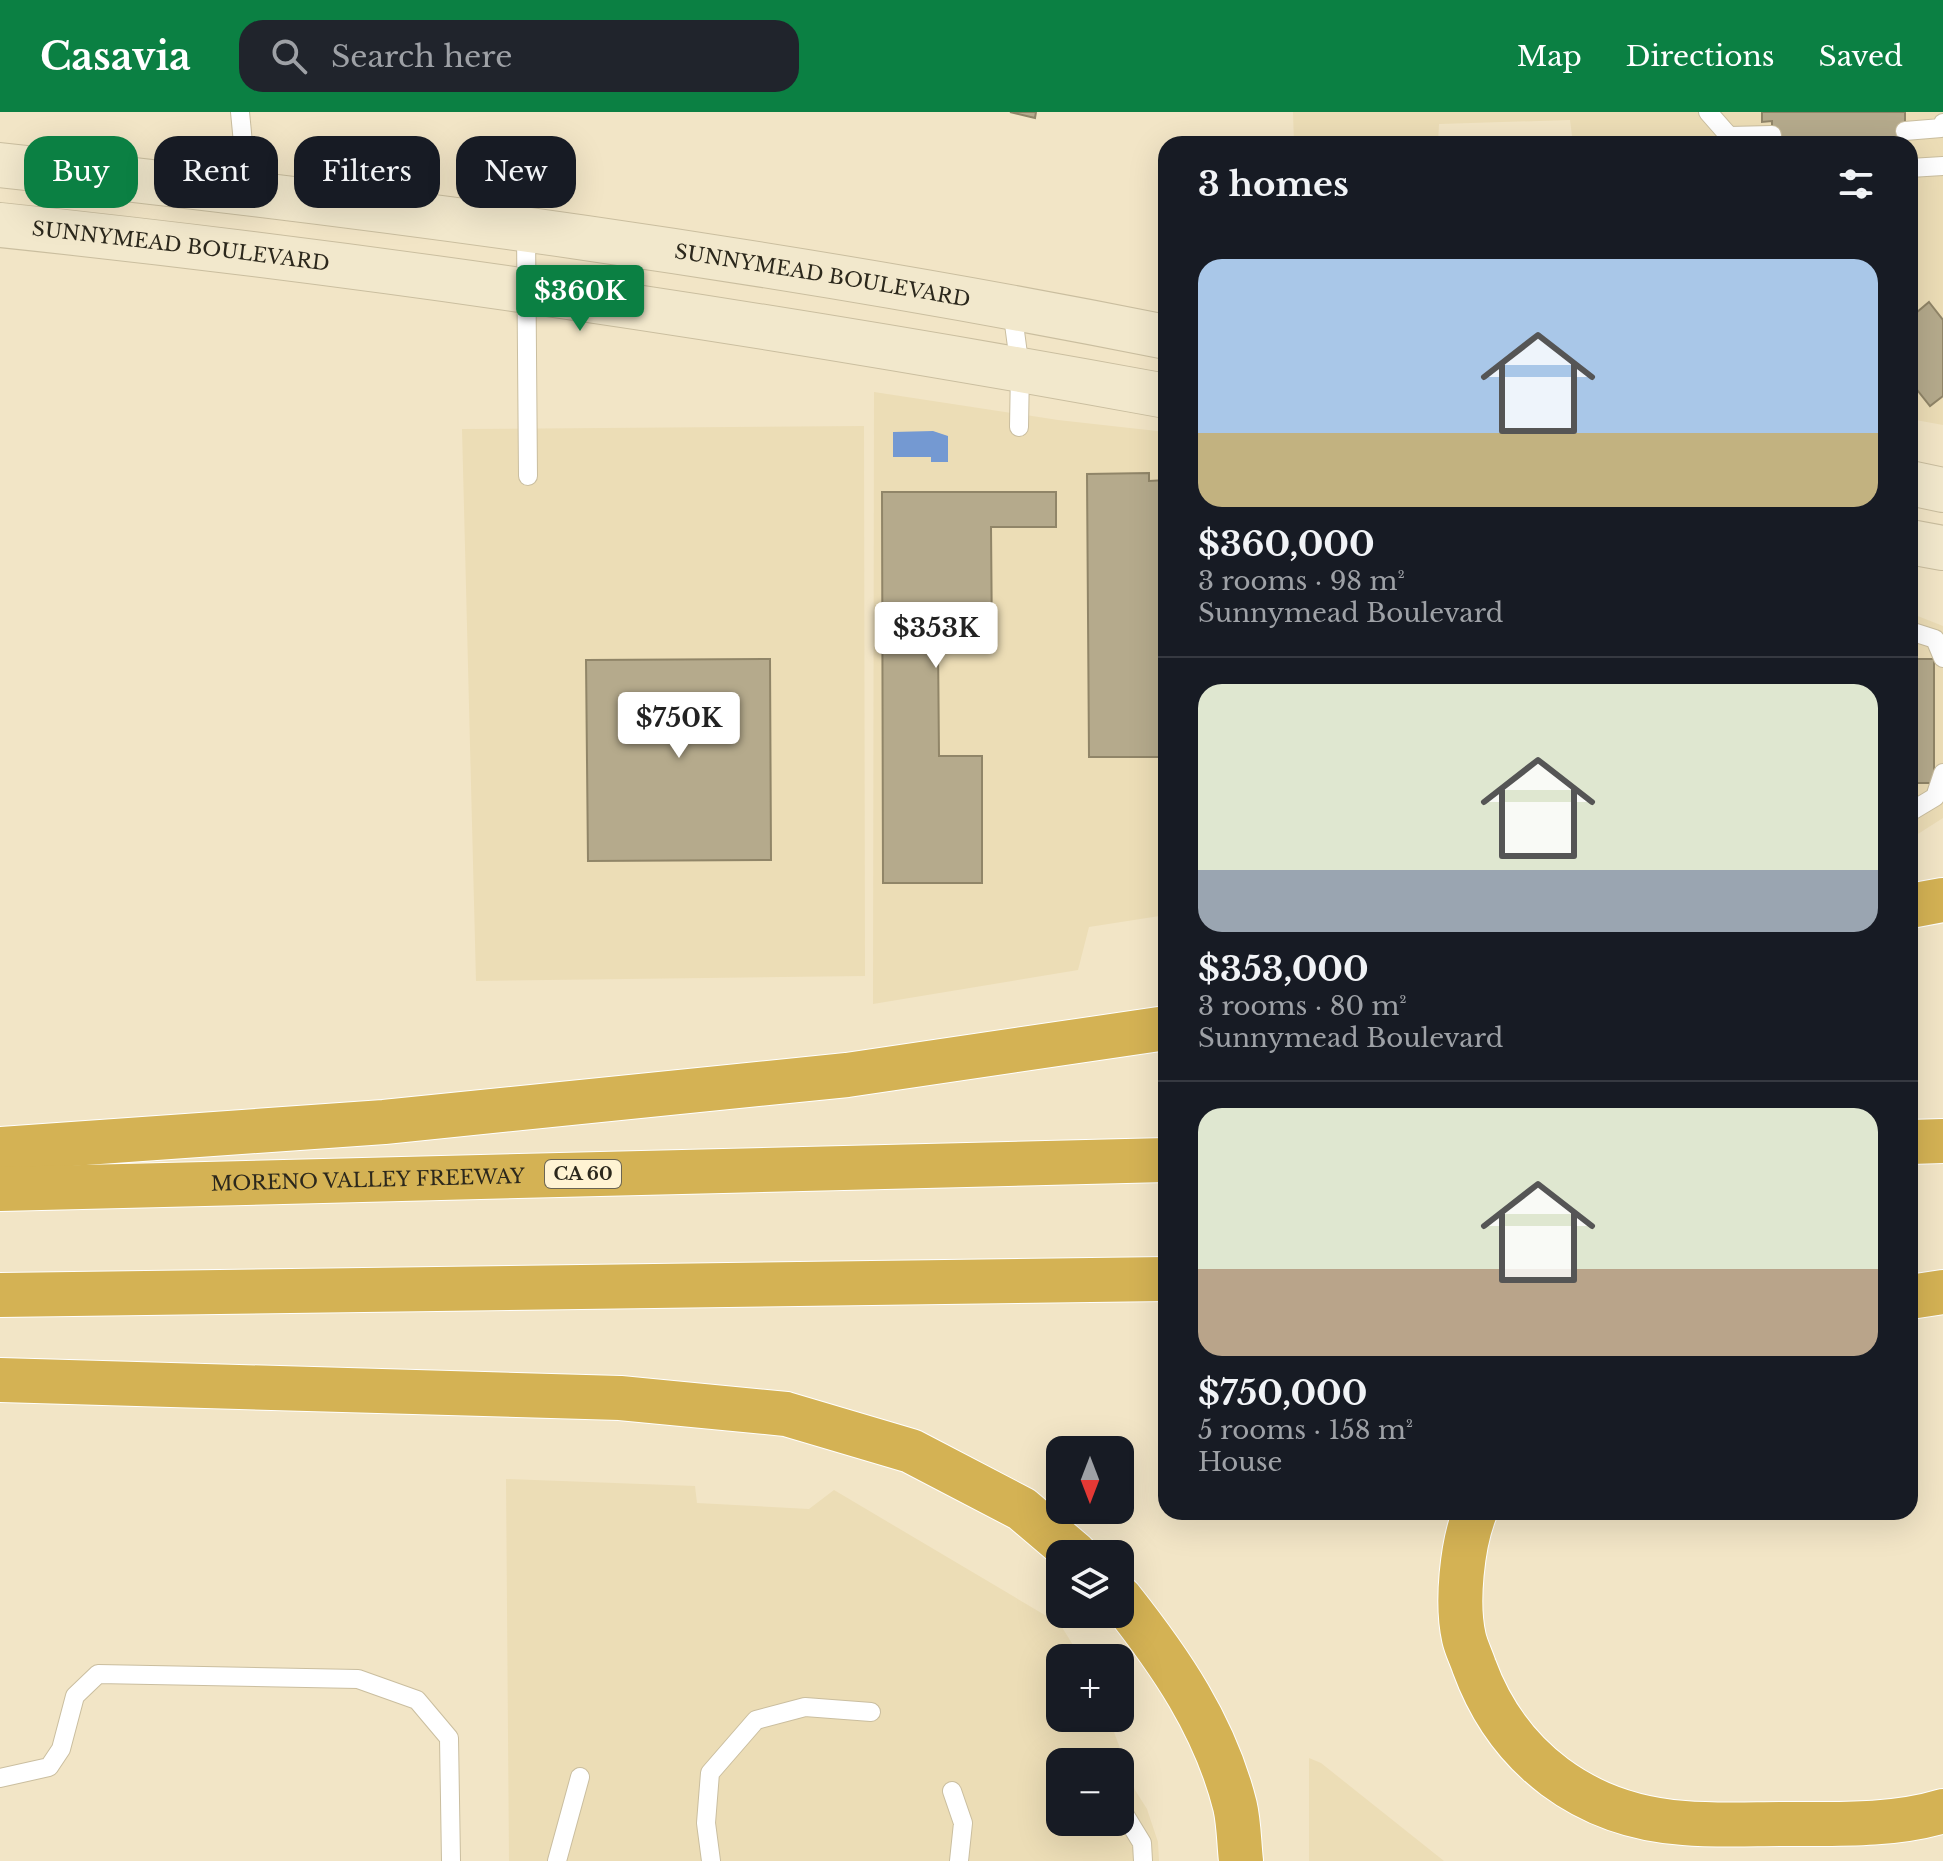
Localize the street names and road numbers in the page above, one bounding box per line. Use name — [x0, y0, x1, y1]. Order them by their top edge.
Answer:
street label: SUNNYMEAD BOULEVARD — [31, 216, 331, 276]
street label: SUNNYMEAD BOULEVARD — [673, 239, 972, 312]
road number: CA 60 — [545, 1160, 621, 1188]
street label: MORENO VALLEY FREEWAY — [211, 1164, 525, 1196]

